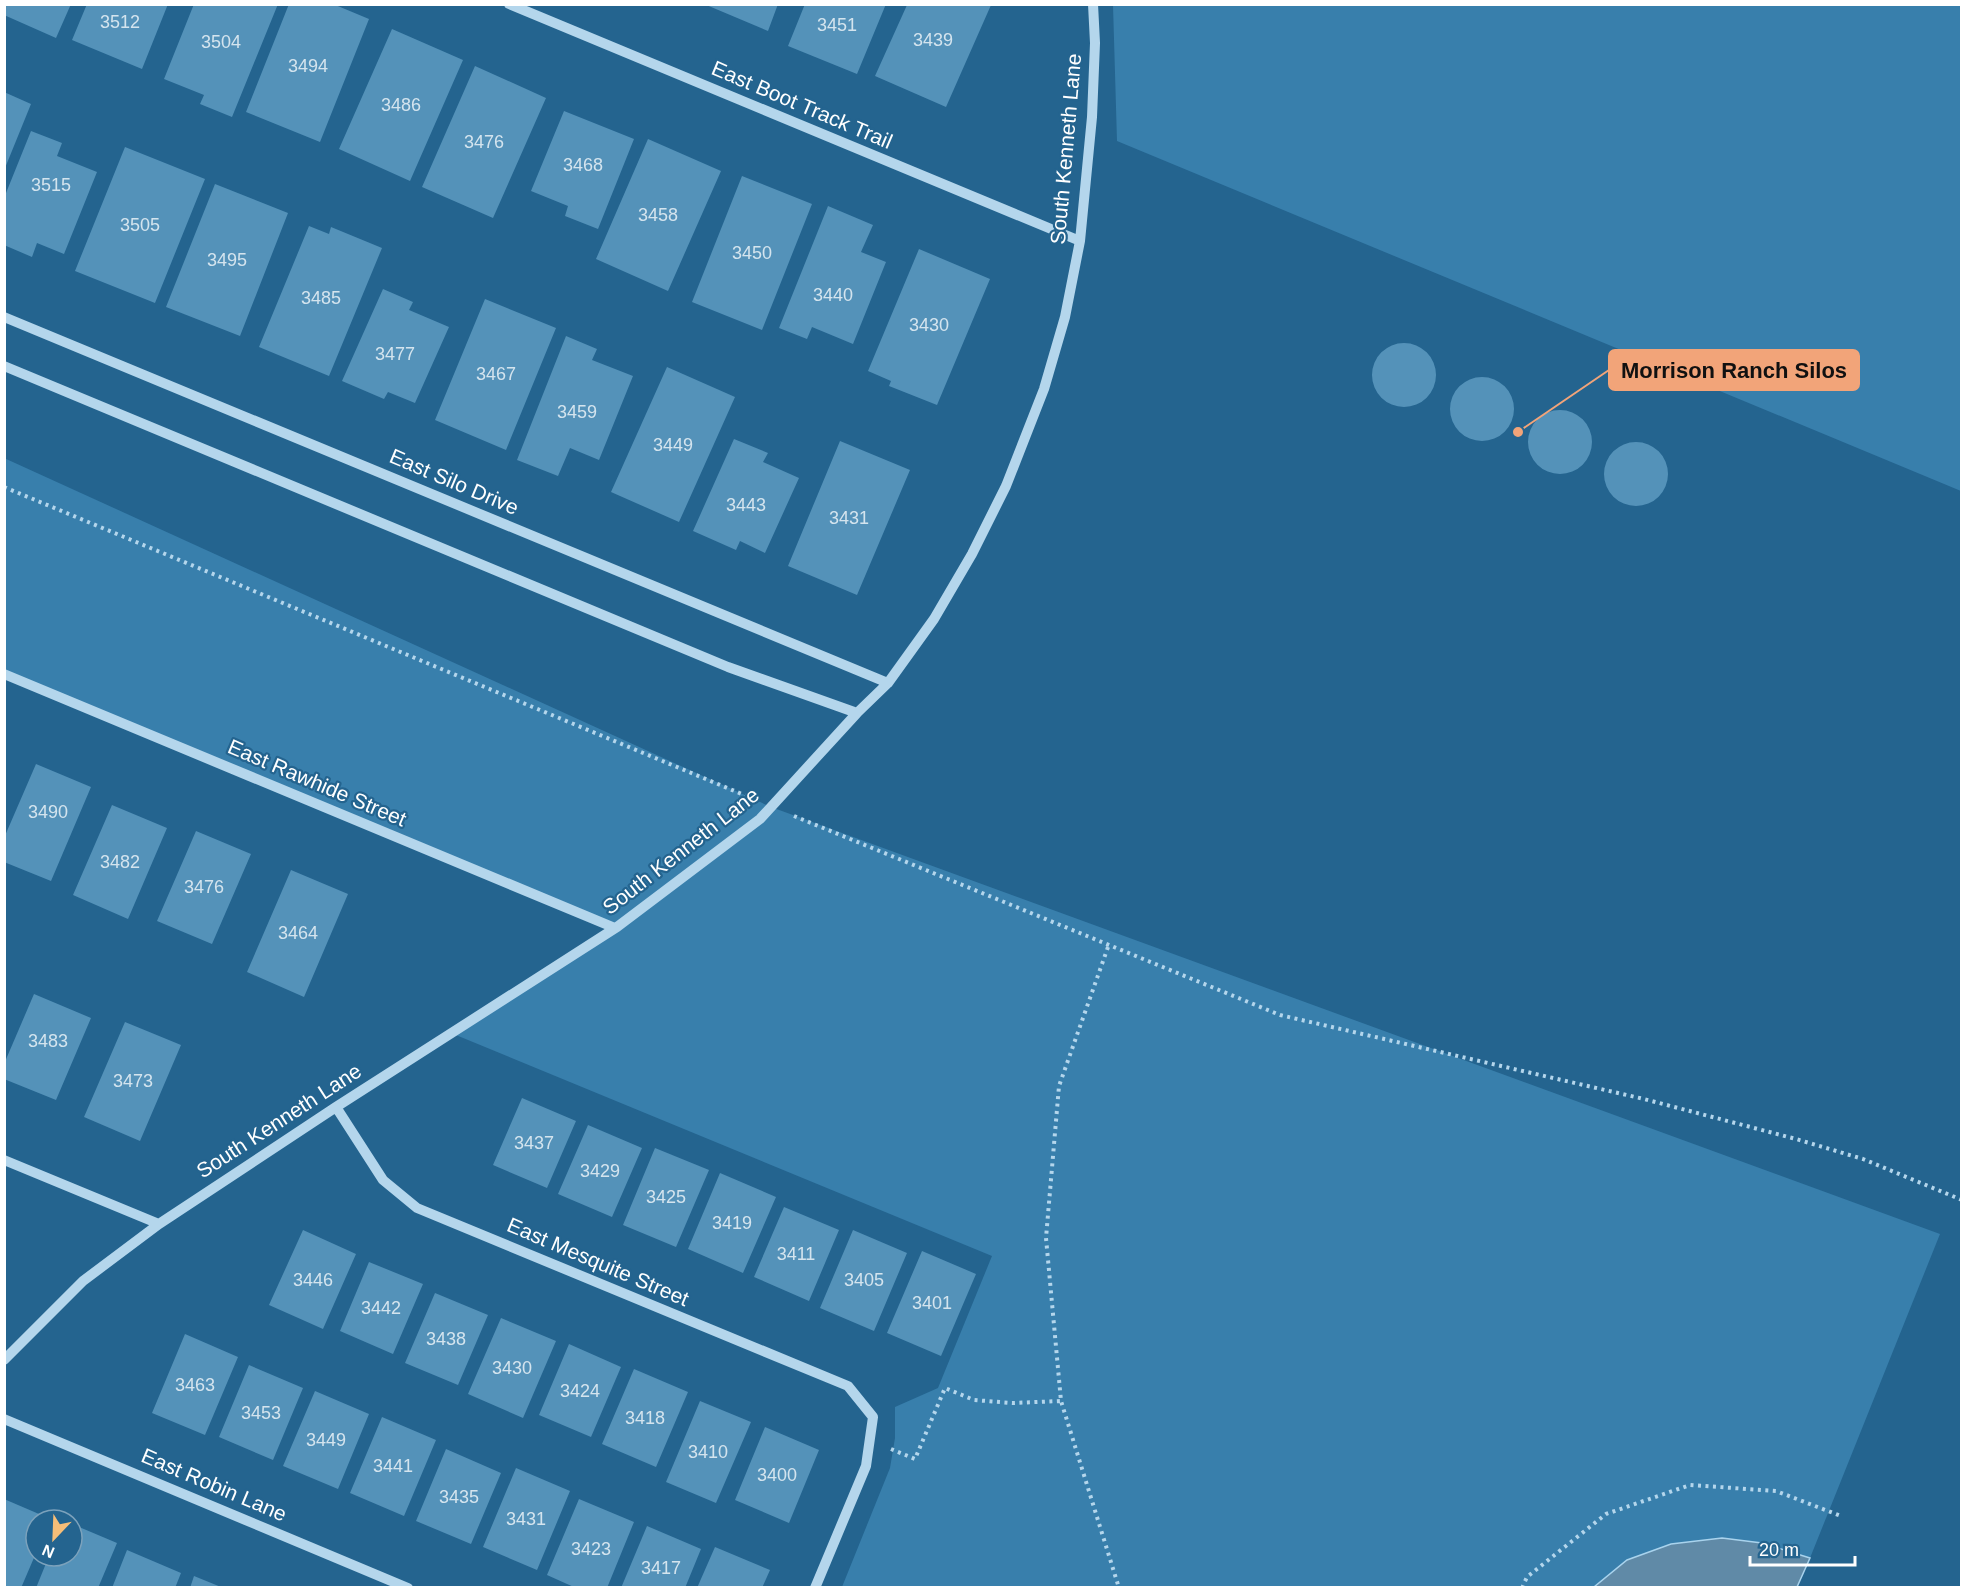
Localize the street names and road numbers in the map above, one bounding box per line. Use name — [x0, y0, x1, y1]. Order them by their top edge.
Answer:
street label: South Kenneth Lane — [1046, 53, 1085, 245]
street label: East Boot Track Trail — [709, 56, 896, 153]
street label: East Silo Drive — [386, 444, 522, 519]
street label: East Rawhide Street — [225, 735, 410, 831]
street label: South Kenneth Lane — [598, 783, 763, 919]
street label: South Kenneth Lane — [192, 1059, 365, 1182]
street label: East Mesquite Street — [504, 1213, 693, 1310]
street label: East Robin Lane — [138, 1444, 290, 1525]

